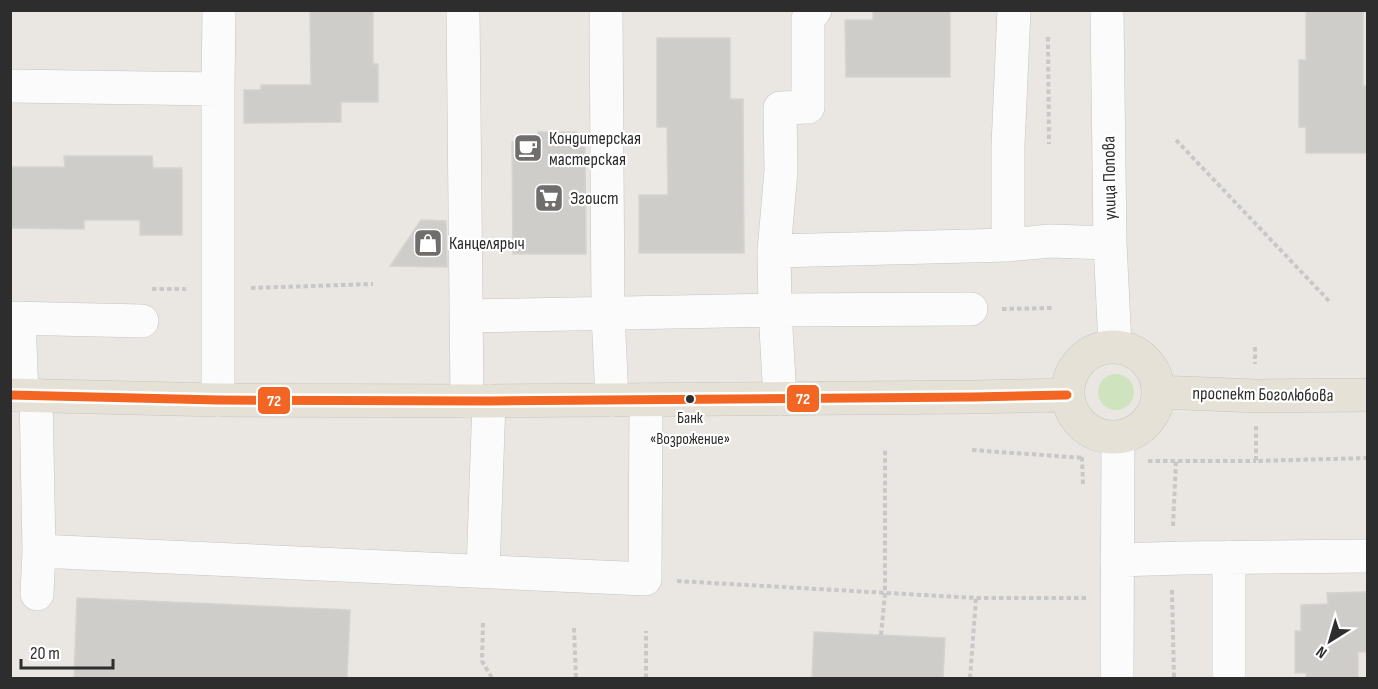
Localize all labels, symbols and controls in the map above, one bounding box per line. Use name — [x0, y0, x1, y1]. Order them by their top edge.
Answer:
place label: Кондитерская мастерская — [549, 128, 641, 170]
cafe icon: Кондитерская мастерская — [512, 132, 544, 164]
street label: улица Попова — [1098, 136, 1121, 220]
supermarket icon: Эгоист — [533, 182, 565, 214]
place label: Эгоист — [570, 188, 619, 209]
shop icon: Канцелярыч — [412, 227, 444, 259]
place label: Канцелярыч — [449, 233, 525, 254]
street label: проспект Боголюбова — [1192, 383, 1334, 406]
line badge: 72 — [786, 384, 820, 413]
line badge: 72 — [257, 386, 291, 415]
text: 72 — [796, 390, 810, 409]
text: 72 — [267, 392, 281, 411]
marker: Банк «Возрожение» — [684, 393, 696, 405]
place label: Банк «Возрожение» — [650, 409, 730, 449]
north arrow — [1300, 611, 1360, 671]
scale bar — [21, 632, 112, 670]
text: N — [1313, 642, 1331, 662]
text: 20 m — [30, 643, 60, 664]

